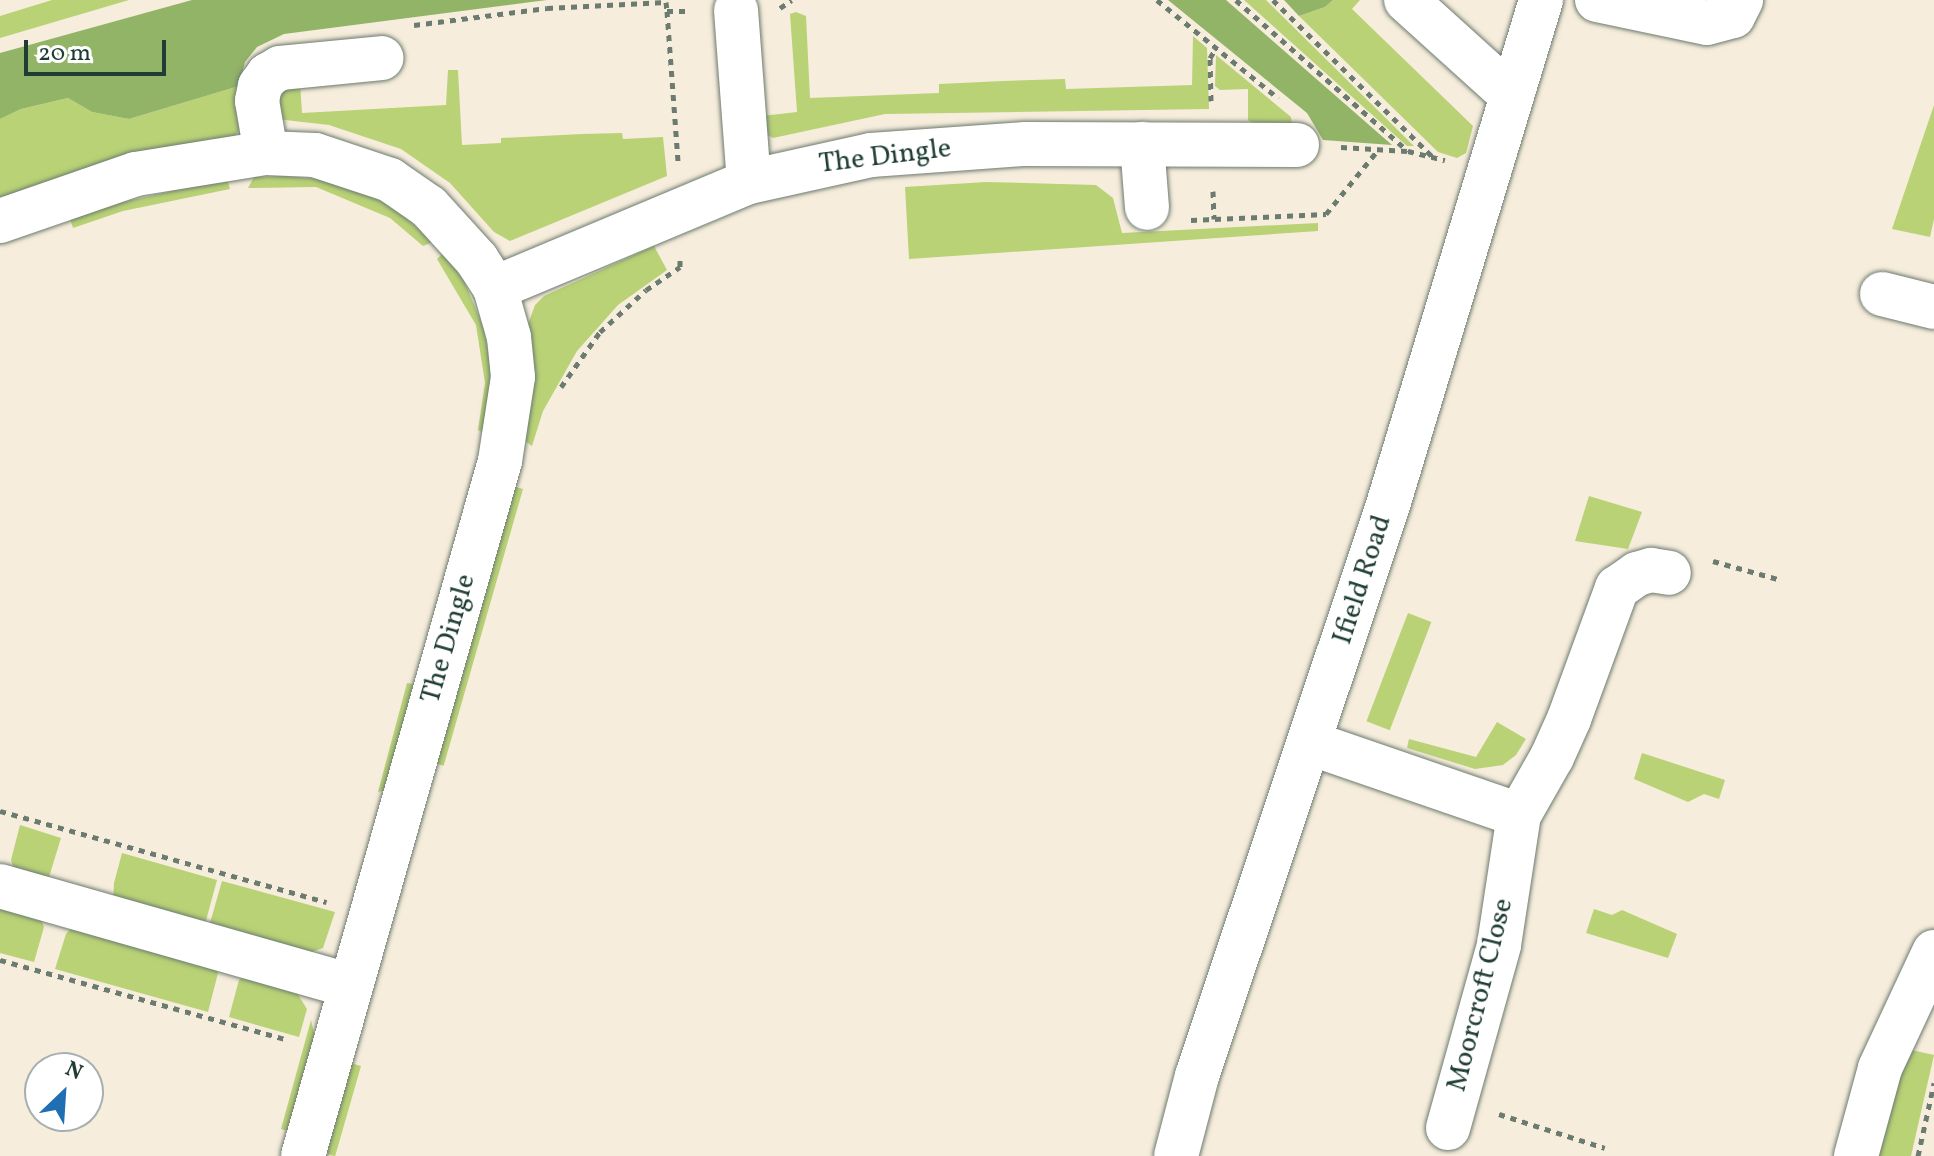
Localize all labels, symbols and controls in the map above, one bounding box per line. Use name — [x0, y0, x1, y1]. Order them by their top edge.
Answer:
scale bar — [28, 24, 170, 74]
text: 20 m — [38, 37, 91, 71]
street label: The Dingle — [817, 132, 953, 182]
street label: Ifield Road — [1326, 511, 1400, 649]
street label: The Dingle — [415, 570, 483, 708]
street label: Moorcroft Close — [1441, 895, 1521, 1095]
north arrow — [24, 1052, 104, 1132]
text: N — [60, 1054, 87, 1089]

